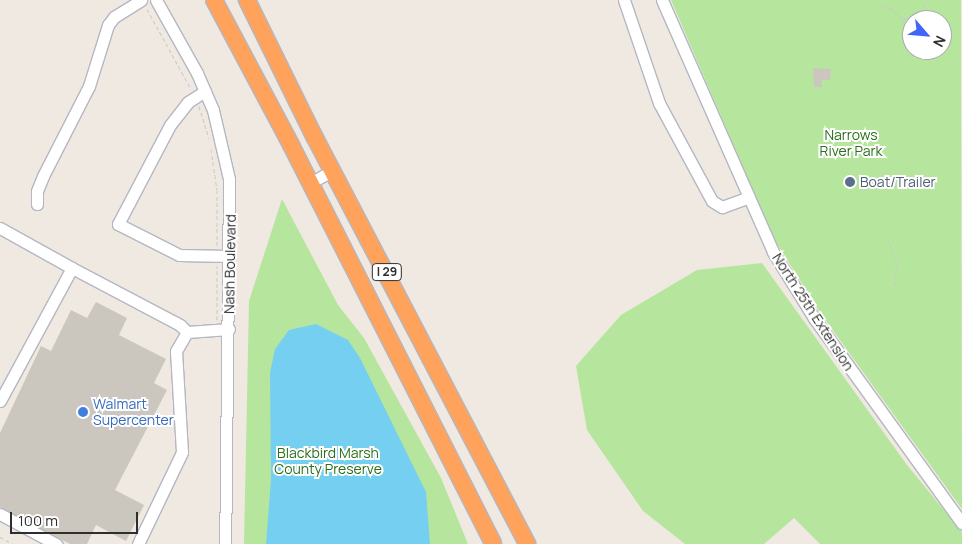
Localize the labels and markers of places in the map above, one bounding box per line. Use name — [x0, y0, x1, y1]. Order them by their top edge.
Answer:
place label: Boat/Trailer — [860, 174, 936, 190]
marker: Boat/Trailer — [844, 176, 856, 188]
place label: Walmart Supercenter — [93, 396, 174, 428]
marker: Walmart Supercenter — [77, 406, 89, 418]

